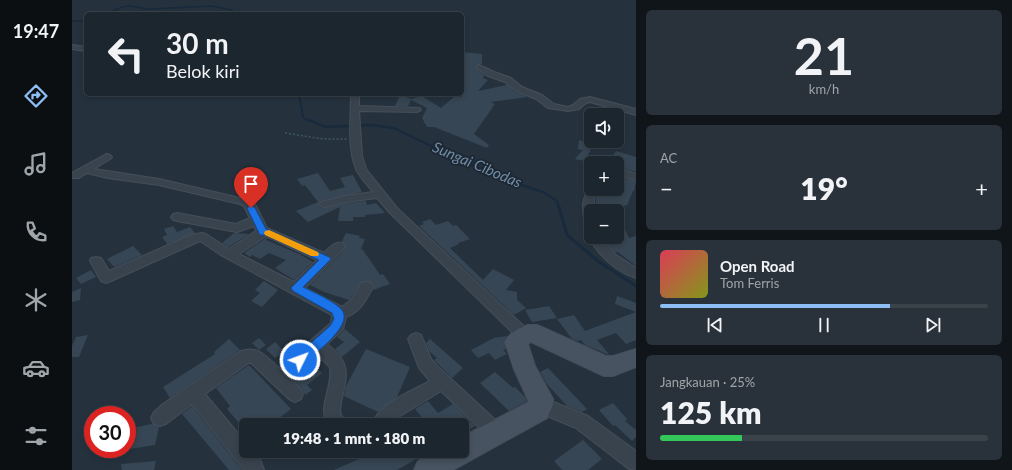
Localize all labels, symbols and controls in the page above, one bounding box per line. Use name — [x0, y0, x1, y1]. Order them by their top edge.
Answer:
text: 19:47 — [13, 20, 59, 42]
text: 21 — [794, 24, 854, 86]
text: 30 m — [166, 26, 229, 60]
icon: left — [100, 28, 152, 80]
text: Belok kiri — [166, 60, 240, 82]
text: km/h — [809, 81, 839, 97]
icon: directions — [22, 82, 50, 110]
map controls — [584, 108, 624, 244]
button: sound — [584, 108, 624, 148]
water label: Sungai Cibodas — [430, 137, 525, 191]
icon: music — [22, 150, 50, 178]
text: AC — [660, 150, 677, 166]
button: + — [584, 156, 624, 196]
pin — [234, 167, 268, 208]
text: 19° — [800, 170, 848, 206]
icon: arrive — [240, 173, 262, 195]
text: − — [660, 175, 673, 202]
text: + — [975, 175, 988, 202]
button: − — [584, 204, 624, 244]
icon: phone — [22, 218, 50, 246]
text: Open Road — [720, 257, 795, 275]
text: Tom Ferris — [720, 275, 779, 291]
icon: climate — [22, 286, 50, 314]
icon: previous — [704, 314, 726, 336]
icon: pause — [813, 314, 835, 336]
icon: next — [922, 314, 944, 336]
position arrow — [279, 339, 321, 381]
icon: car — [22, 354, 50, 382]
text: Jangkauan · 25% — [660, 374, 755, 390]
text: 125 km — [660, 394, 761, 430]
speed limit sign: 30 — [84, 406, 136, 458]
icon: filters — [22, 422, 50, 450]
text: 19:48 · 1 mnt · 180 m — [283, 429, 425, 447]

